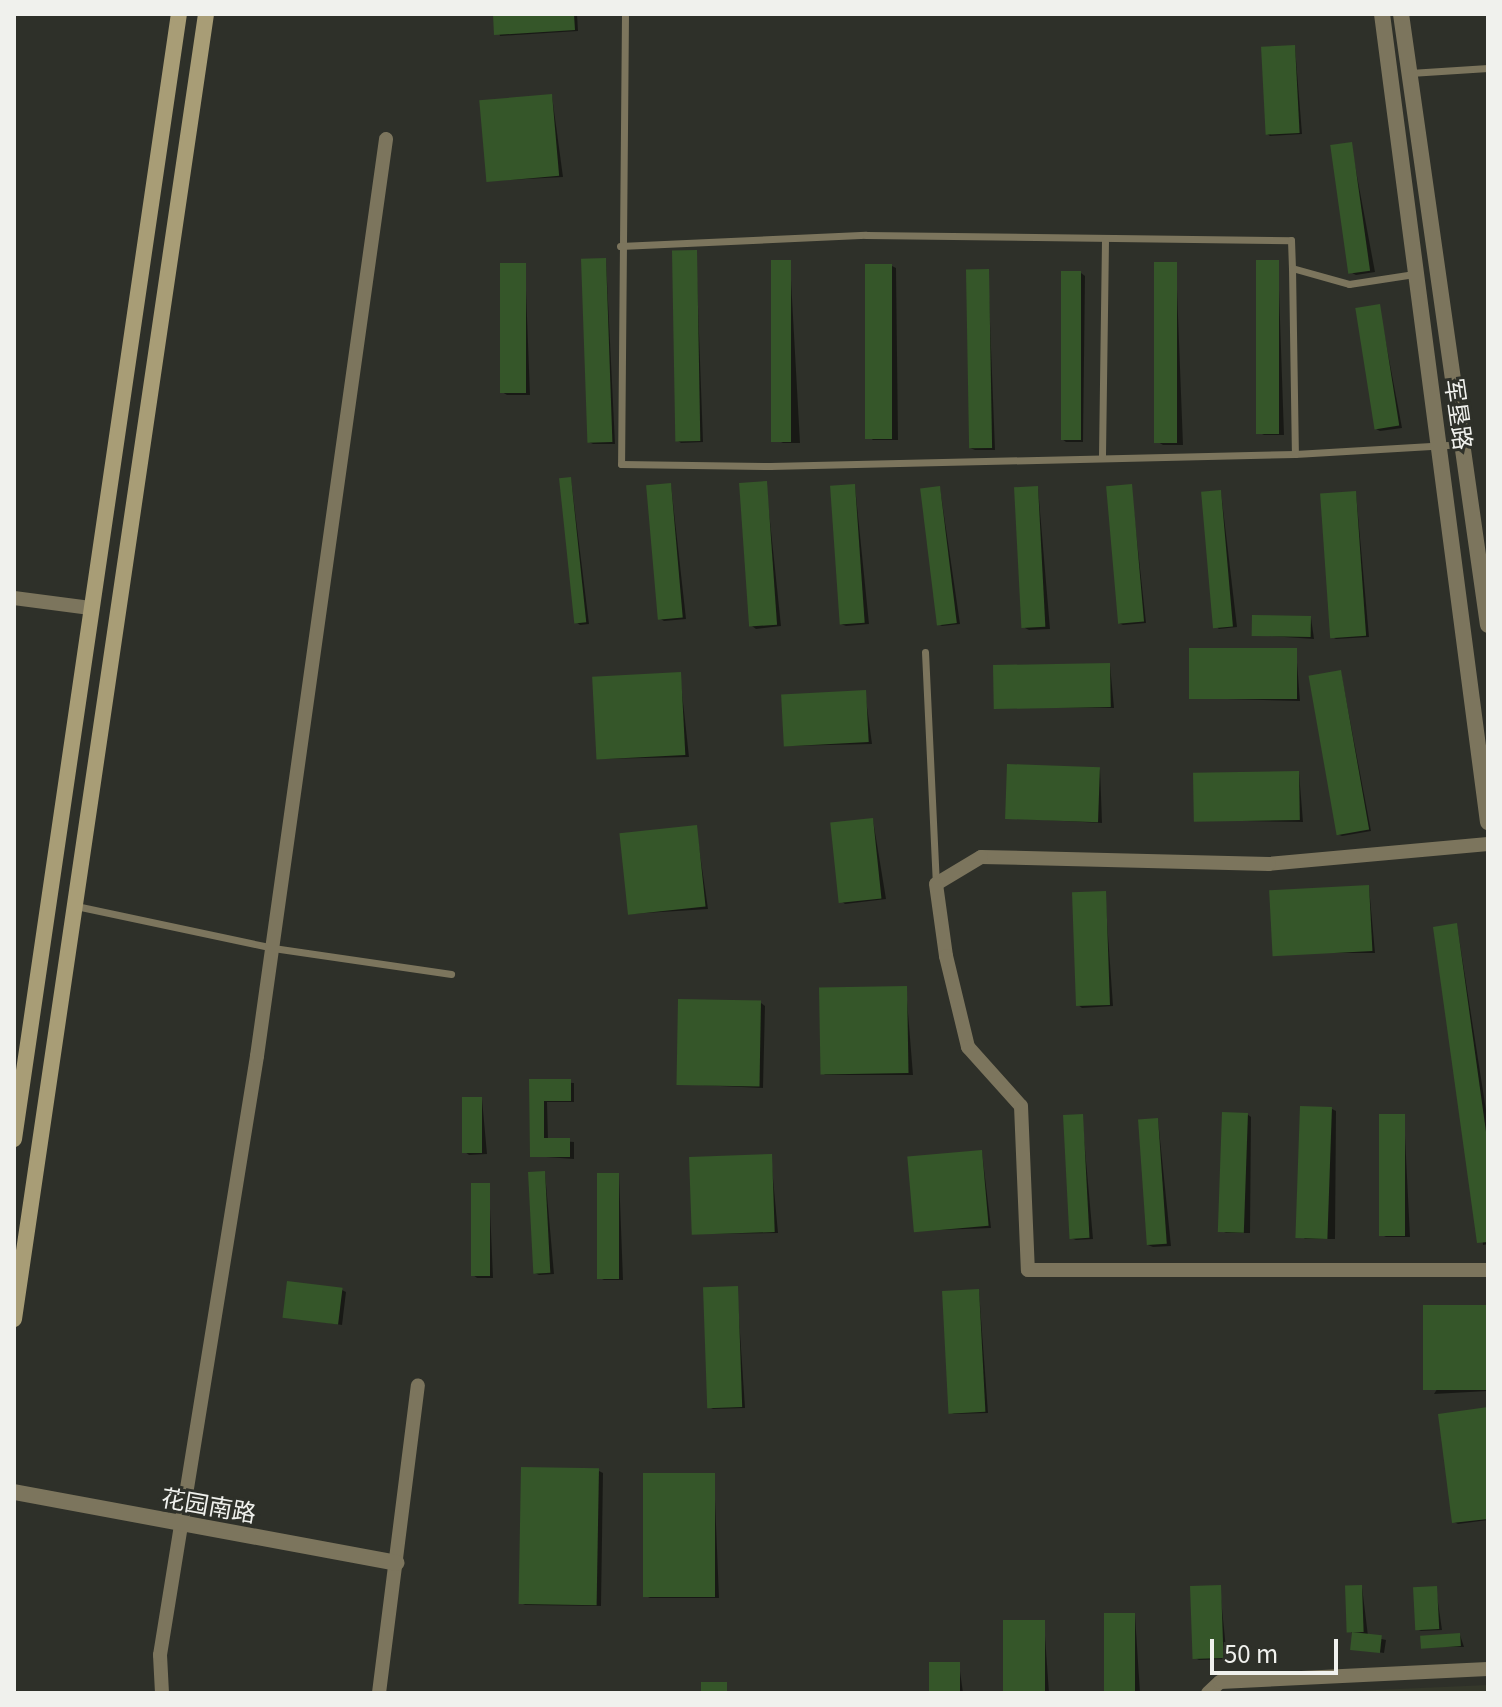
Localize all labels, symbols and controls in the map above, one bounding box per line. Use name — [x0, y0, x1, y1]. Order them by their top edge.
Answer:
street label: 军垦路 — [1441, 376, 1479, 452]
street label: 花园南路 — [159, 1481, 259, 1527]
scale bar — [1214, 1623, 1342, 1673]
text: 50 m — [1224, 1635, 1278, 1670]

